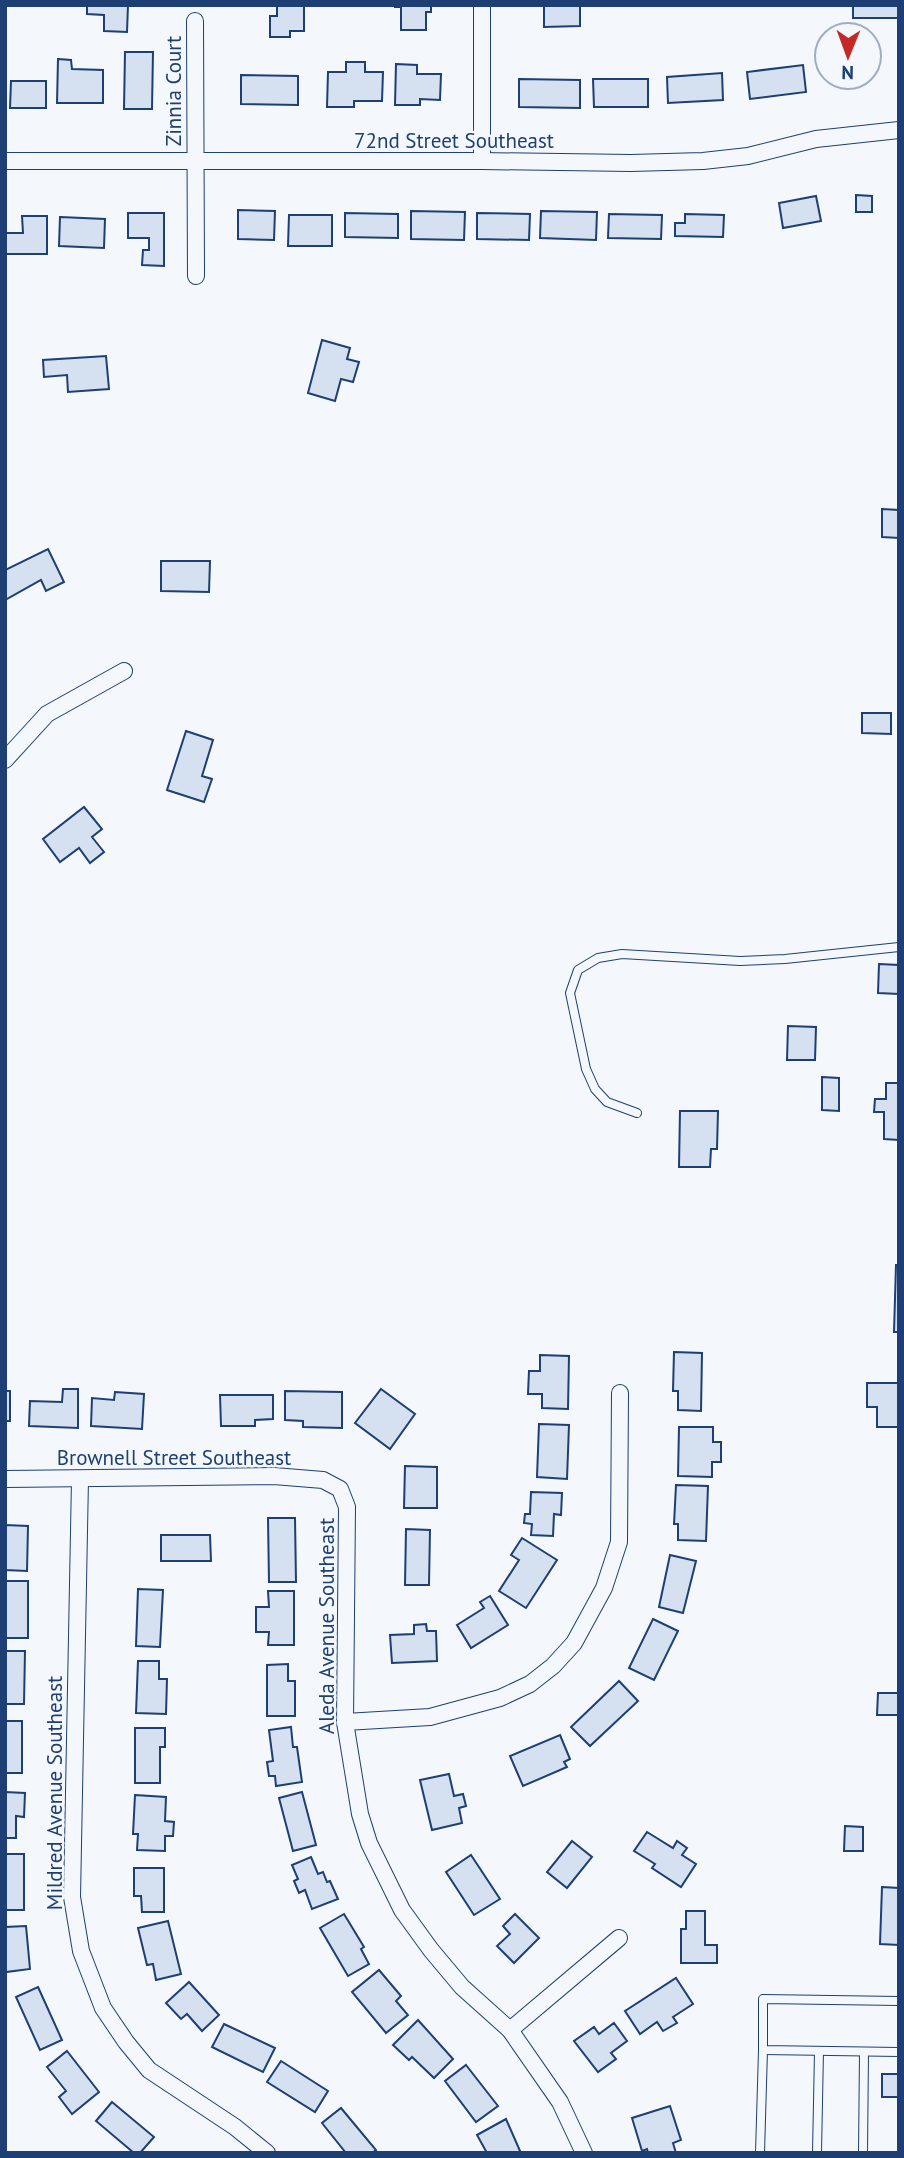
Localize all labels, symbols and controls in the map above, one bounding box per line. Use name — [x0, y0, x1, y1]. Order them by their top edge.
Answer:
north arrow — [813, 21, 883, 91]
street label: Zinnia Court — [160, 36, 187, 146]
text: N — [841, 61, 854, 85]
street label: 72nd Street Southeast — [354, 127, 554, 154]
street label: Brownell Street Southeast — [57, 1444, 291, 1471]
street label: Aleda Avenue Southeast — [313, 1518, 340, 1734]
street label: Mildred Avenue Southeast — [41, 1676, 68, 1910]

